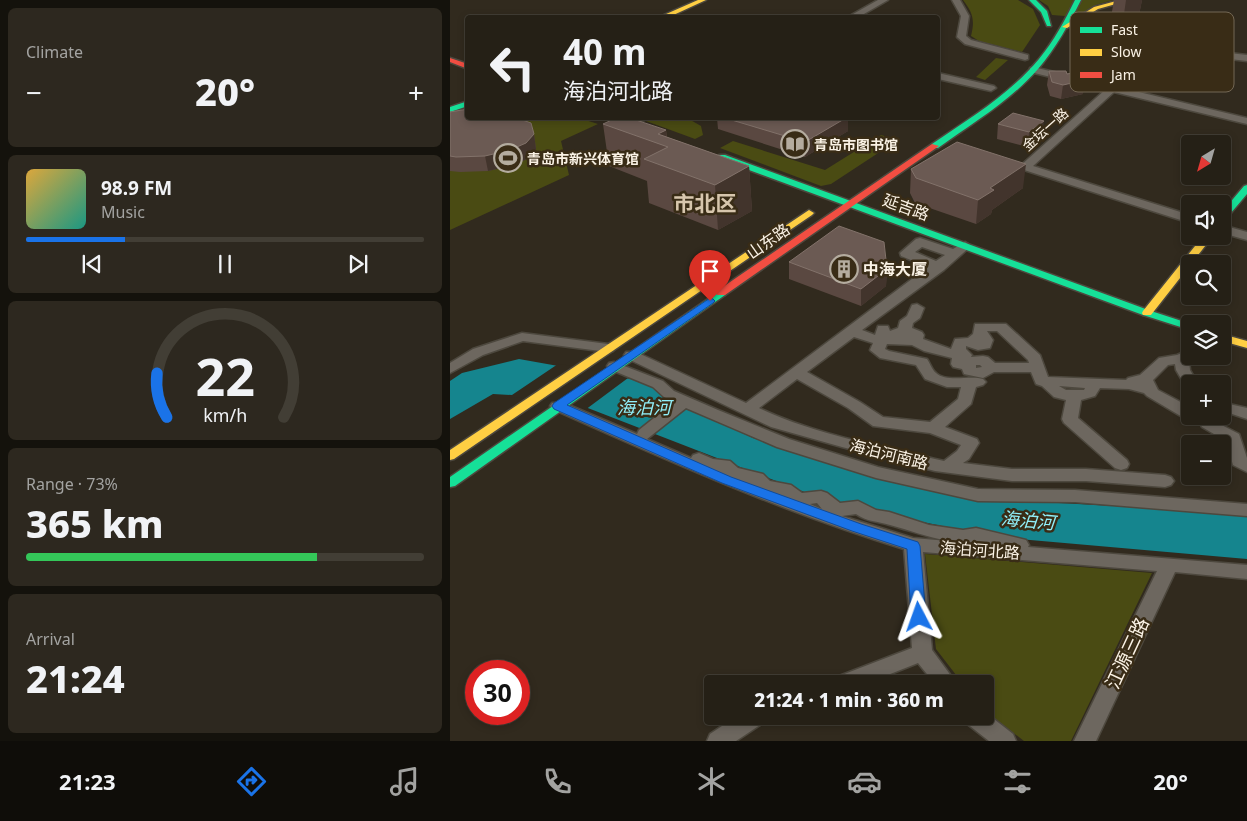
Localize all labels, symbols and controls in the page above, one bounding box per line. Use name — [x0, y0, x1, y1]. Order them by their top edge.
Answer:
legend — [1070, 12, 1234, 92]
text: Fast — [1111, 20, 1138, 39]
text: 40 m — [563, 28, 646, 75]
icon: left — [480, 35, 545, 100]
text: Climate — [26, 41, 83, 63]
text: Slow — [1111, 42, 1142, 61]
text: 20° — [195, 65, 255, 117]
text: Jam — [1109, 65, 1136, 84]
text: − — [26, 73, 42, 111]
text: + — [408, 73, 424, 111]
text: 海泊河北路 — [563, 75, 673, 105]
street label: 金坛一路 — [1018, 103, 1072, 155]
library icon: 青岛市图书馆 — [780, 129, 810, 159]
place label: 青岛市图书馆 — [814, 135, 898, 154]
north arrow — [1181, 135, 1231, 185]
map controls — [1181, 135, 1231, 485]
sports icon: 青岛市新兴体育馆 — [493, 143, 523, 173]
place label: 青岛市新兴体育馆 — [527, 149, 639, 168]
text: 98.9 FM — [101, 175, 172, 201]
street label: 延吉路 — [880, 188, 932, 226]
district label: 市北区 — [674, 189, 737, 217]
button: sound — [1181, 195, 1231, 245]
text: Music — [101, 201, 145, 223]
street label: 山东路 — [742, 218, 794, 264]
icon: previous — [78, 250, 106, 278]
icon: pause — [211, 250, 239, 278]
icon: next — [344, 250, 372, 278]
pin — [689, 250, 731, 301]
building icon: 中海大厦 — [829, 254, 859, 284]
button: search — [1181, 255, 1231, 305]
icon: arrive — [696, 257, 724, 285]
place label: 中海大厦 — [863, 258, 927, 280]
button: layers — [1181, 315, 1231, 365]
text: 22 — [195, 340, 255, 411]
button: + — [1181, 375, 1231, 425]
water label: 海泊河 — [617, 395, 674, 419]
text: km/h — [203, 403, 247, 427]
street label: 海泊河南路 — [848, 434, 930, 474]
button: − — [1181, 435, 1231, 485]
text: Range · 73% — [26, 473, 118, 495]
text: 365 km — [26, 497, 164, 549]
water label: 海泊河 — [1000, 506, 1059, 535]
street label: 海泊河北路 — [939, 536, 1021, 564]
position arrow — [892, 590, 944, 642]
street label: 江源三路 — [1099, 613, 1155, 693]
text: Arrival — [26, 628, 75, 650]
text: 21:24 — [26, 652, 125, 704]
speed limit sign: 30 — [465, 660, 530, 725]
text: 21:24 · 1 min · 360 m — [754, 687, 944, 713]
icon: directions — [234, 764, 269, 799]
icon: music — [387, 764, 422, 799]
icon: phone — [540, 764, 575, 799]
icon: climate — [694, 764, 729, 799]
icon: car — [847, 764, 882, 799]
icon: filters — [1000, 764, 1035, 799]
text: 21:23 — [59, 766, 116, 796]
text: 20° — [1153, 766, 1188, 796]

